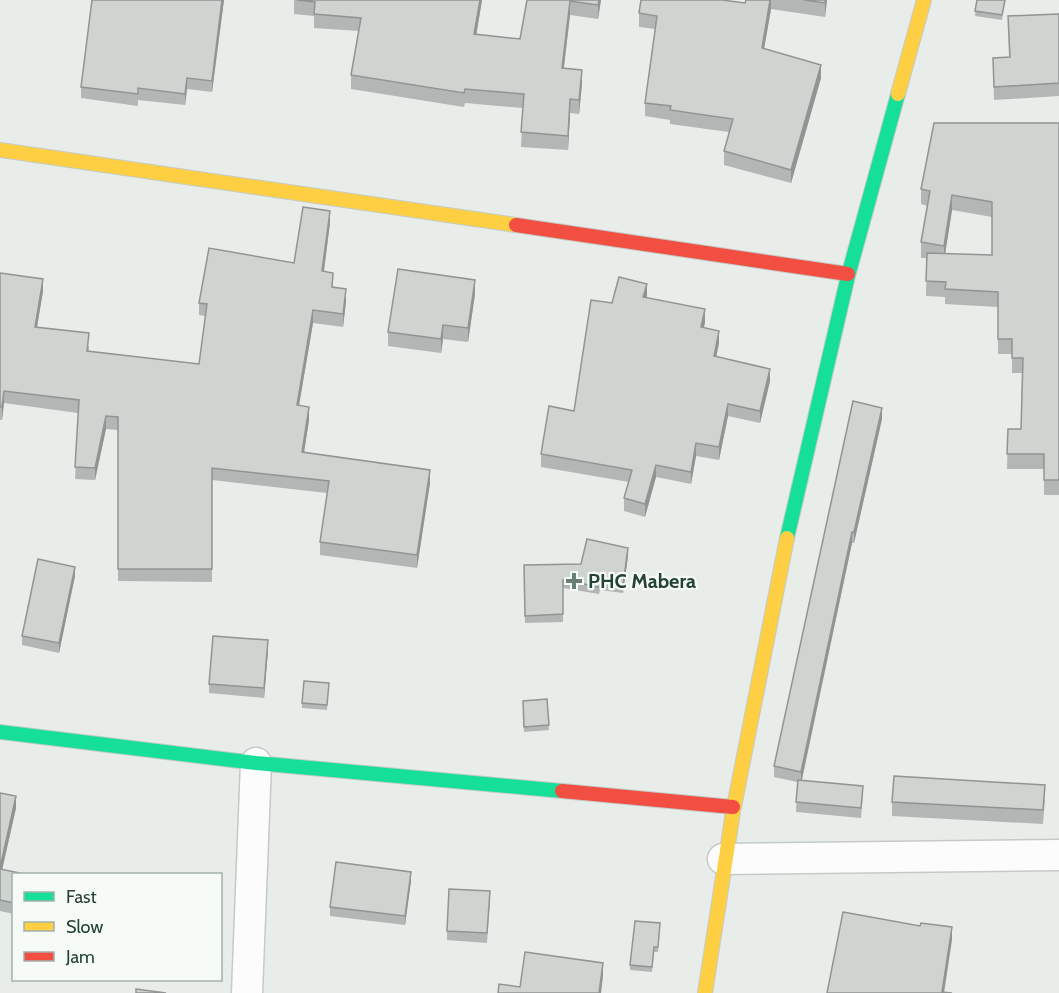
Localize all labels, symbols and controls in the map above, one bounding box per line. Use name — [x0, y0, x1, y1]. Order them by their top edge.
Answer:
place label: PHC Mabera — [588, 569, 696, 593]
marker: PHC Mabera — [565, 572, 583, 590]
legend — [12, 873, 222, 981]
text: Fast — [66, 886, 97, 908]
text: Slow — [66, 916, 103, 938]
text: Jam — [65, 946, 95, 968]

